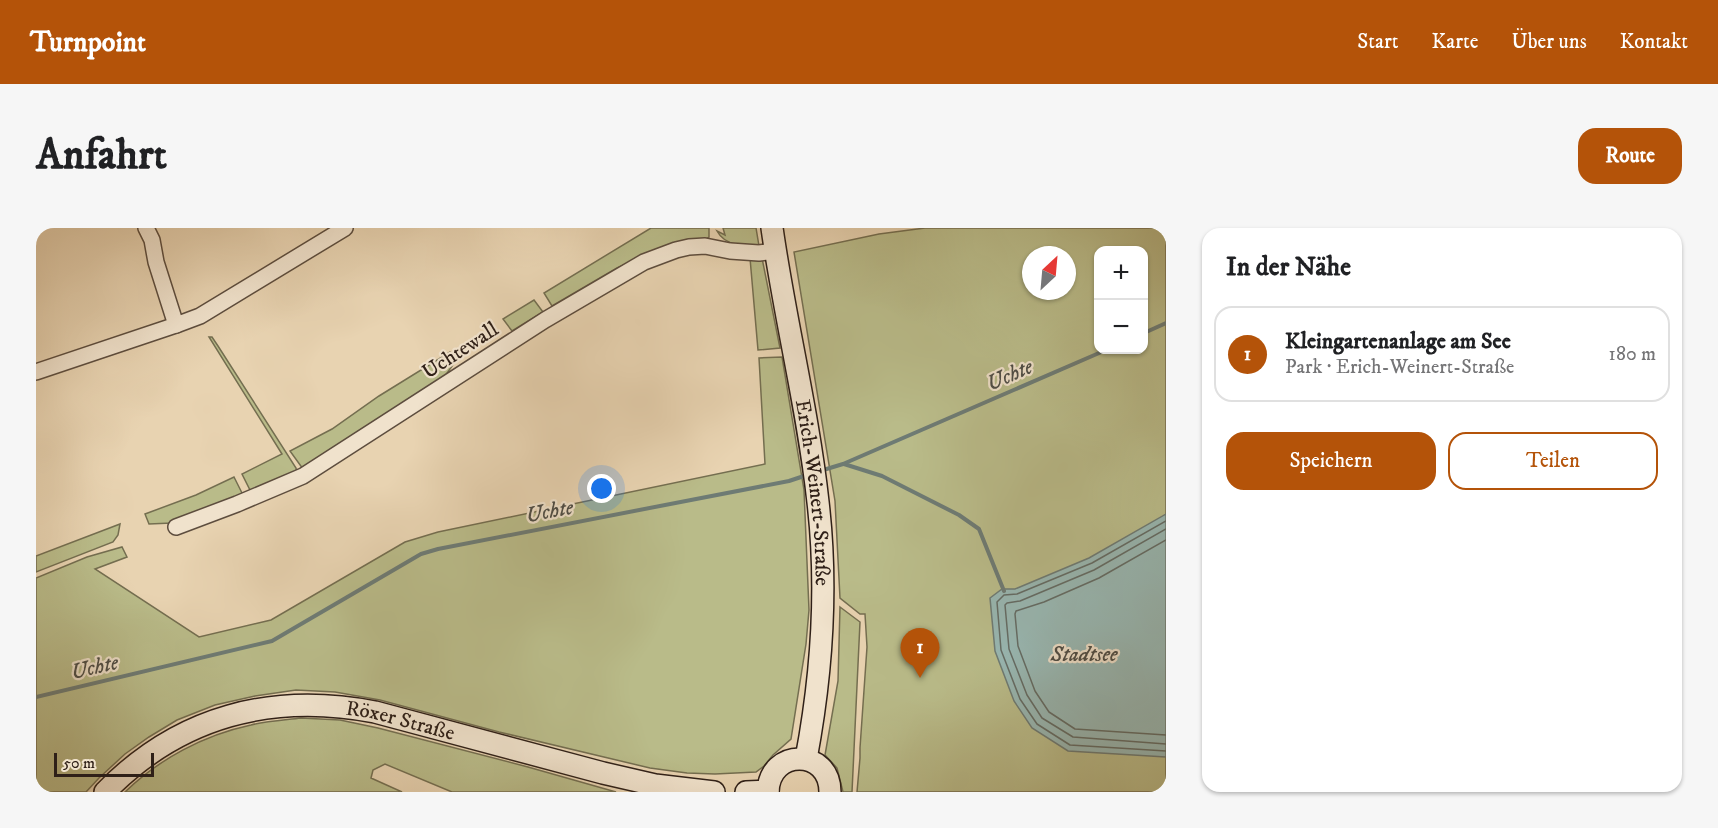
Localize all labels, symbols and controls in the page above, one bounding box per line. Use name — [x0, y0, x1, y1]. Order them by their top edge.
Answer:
text: Turnpoint — [30, 25, 146, 60]
text: Start — [1357, 29, 1399, 55]
text: Karte — [1432, 29, 1478, 55]
text: Über uns — [1511, 29, 1587, 55]
text: Kontakt — [1620, 29, 1688, 55]
button: Route — [1578, 128, 1682, 184]
text: Anfahrt — [36, 130, 167, 182]
north arrow — [1022, 246, 1076, 300]
map controls — [1094, 246, 1148, 354]
button: + — [1094, 246, 1148, 300]
text: In der Nähe — [1226, 251, 1351, 284]
button: − — [1094, 300, 1148, 354]
street label: Uchtewall — [417, 316, 504, 385]
text: Kleingartenanlage am See — [1285, 328, 1511, 355]
text: 1 — [1244, 342, 1251, 367]
text: 180 m — [1609, 342, 1656, 367]
water label: Uchte — [982, 353, 1038, 397]
text: Park · Erich-Weinert-Straße — [1285, 355, 1514, 380]
street label: Erich-Weinert-Straße — [789, 397, 835, 586]
button: Speichern — [1226, 432, 1436, 490]
button: Teilen — [1448, 432, 1658, 490]
your location — [587, 474, 616, 503]
water label: Uchte — [523, 494, 576, 529]
pin: 1 — [900, 628, 940, 678]
water label: Stadtsee — [1050, 641, 1118, 668]
water label: Uchte — [68, 649, 121, 686]
street label: Röxer Straße — [344, 696, 458, 747]
scale bar — [54, 750, 154, 778]
text: 50 m — [63, 753, 95, 773]

